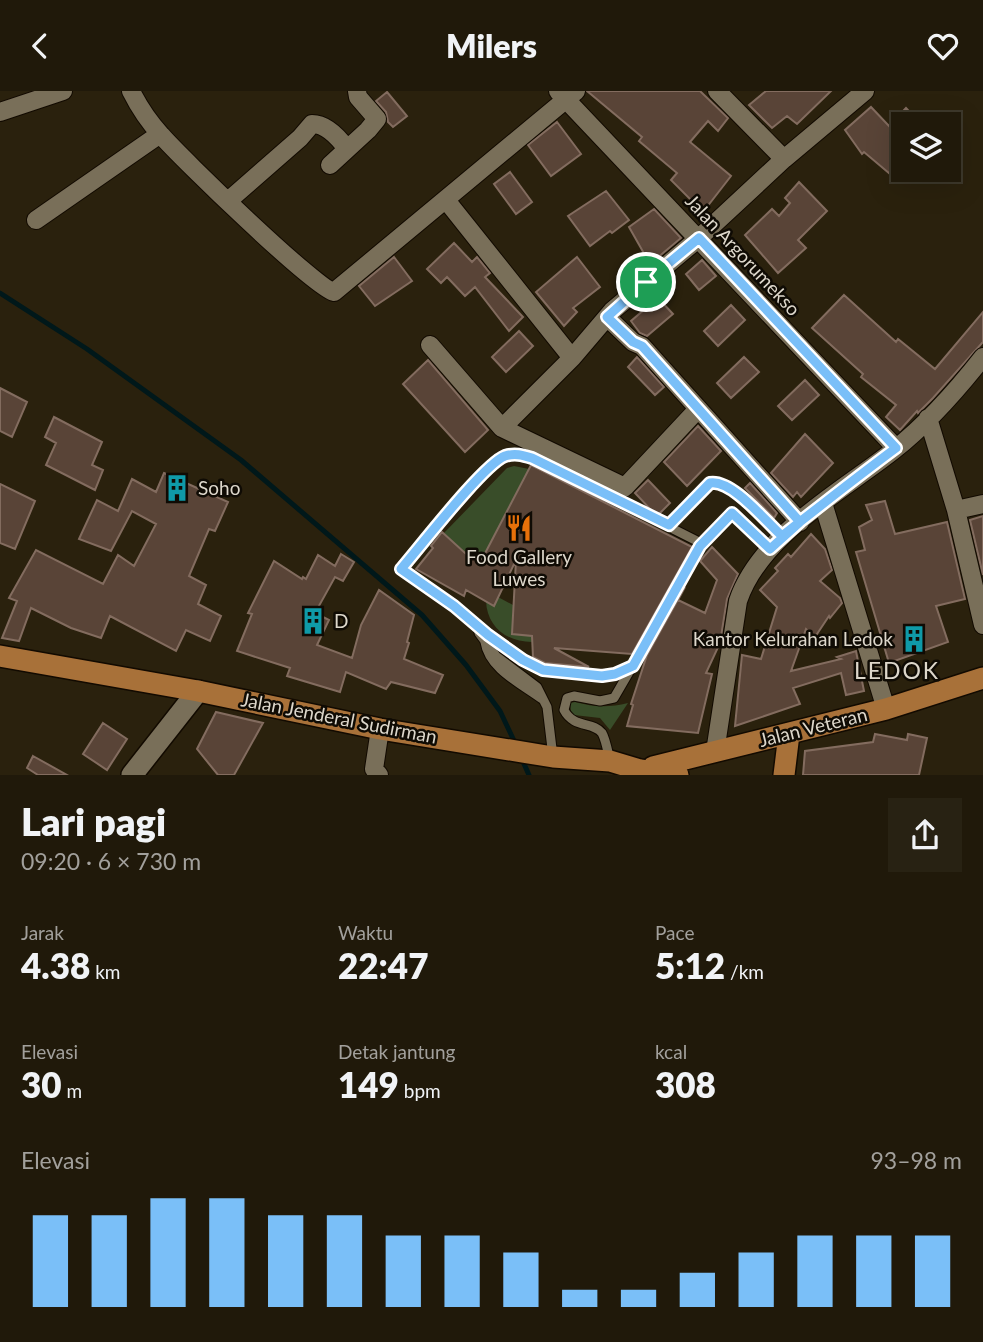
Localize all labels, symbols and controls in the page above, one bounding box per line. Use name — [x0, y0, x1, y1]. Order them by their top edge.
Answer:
text: Milers — [446, 26, 537, 65]
icon: back — [21, 27, 59, 65]
icon: heart — [924, 27, 962, 65]
map controls — [891, 112, 961, 182]
button: layers — [891, 112, 961, 182]
street label: Jalan Argorumekso — [681, 189, 806, 320]
pin — [616, 252, 676, 312]
icon: arrive — [627, 263, 665, 301]
building icon: Soho — [162, 473, 192, 503]
place label: Soho — [198, 476, 240, 499]
restaurant icon: Food Gallery Luwes — [504, 513, 534, 543]
place label: Food Gallery Luwes — [466, 545, 572, 590]
building icon: D — [298, 606, 328, 636]
place label: D — [334, 609, 348, 632]
building icon: Kantor Kelurahan Ledok — [899, 624, 929, 654]
place label: Kantor Kelurahan Ledok — [693, 627, 893, 650]
district label: LEDOK — [854, 656, 940, 684]
street label: Jalan Jenderal Sudirman — [239, 687, 439, 748]
street label: Jalan Veteran — [756, 702, 869, 751]
text: Lari pagi — [21, 798, 166, 844]
button: share — [888, 798, 962, 872]
text: 09:20 · 6 × 730 m — [21, 847, 201, 875]
text: Jarak — [21, 921, 64, 944]
text: Waktu — [338, 921, 393, 944]
text: Pace — [655, 921, 694, 944]
text: 4.38 — [21, 944, 90, 986]
text: 22:47 — [338, 944, 428, 986]
text: 5:12 — [655, 944, 725, 986]
text: km — [90, 960, 120, 983]
text: /km — [725, 960, 764, 983]
text: Elevasi — [21, 1040, 78, 1063]
text: Detak jantung — [338, 1040, 455, 1063]
text: kcal — [655, 1040, 687, 1063]
text: 30 — [21, 1063, 62, 1105]
text: 149 — [338, 1063, 399, 1105]
text: 308 — [655, 1063, 716, 1105]
text: m — [62, 1079, 82, 1102]
text: bpm — [399, 1079, 441, 1102]
text: Elevasi — [21, 1146, 90, 1174]
text: 93–98 m — [870, 1146, 962, 1174]

